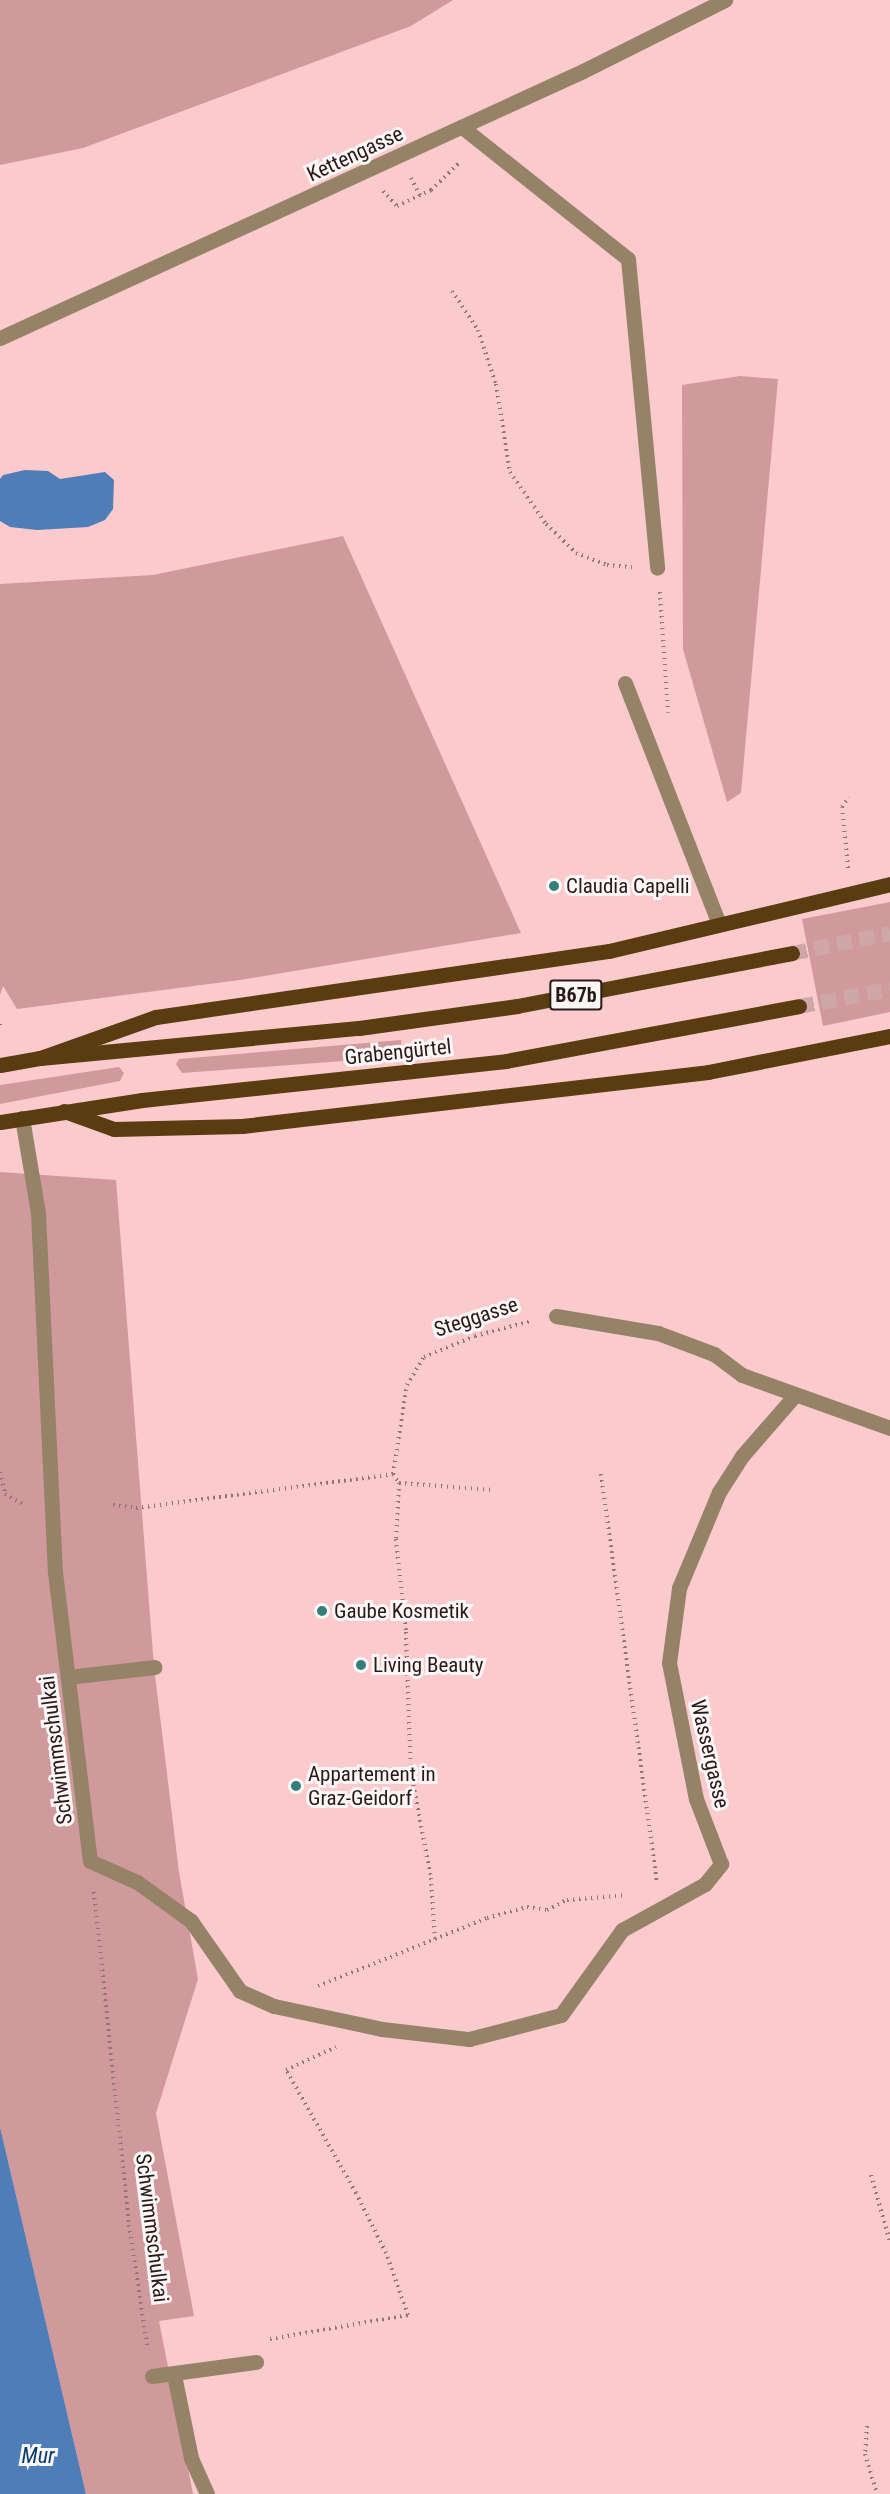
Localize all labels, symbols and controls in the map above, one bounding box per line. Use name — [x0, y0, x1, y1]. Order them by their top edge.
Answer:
street label: Kettengasse — [303, 121, 407, 187]
place label: Claudia Capelli — [566, 873, 690, 899]
marker: Claudia Capelli — [547, 879, 561, 893]
road number: B67b — [549, 978, 603, 1012]
street label: Grabengürtel — [343, 1034, 453, 1070]
street label: Steggasse — [431, 1292, 521, 1342]
place label: Gaube Kosmetik — [334, 1598, 469, 1624]
marker: Gaube Kosmetik — [315, 1604, 329, 1618]
place label: Living Beauty — [373, 1652, 483, 1678]
marker: Living Beauty — [354, 1658, 368, 1672]
street label: Schwimmschulkai — [34, 1674, 78, 1826]
street label: Wassergasse — [685, 1697, 735, 1811]
place label: Appartement in Graz-Geidorf — [308, 1761, 436, 1811]
marker: Appartement in Graz-Geidorf — [289, 1779, 303, 1793]
street label: Schwimmschulkai — [130, 2152, 174, 2304]
water label: Mur — [22, 2443, 54, 2469]

